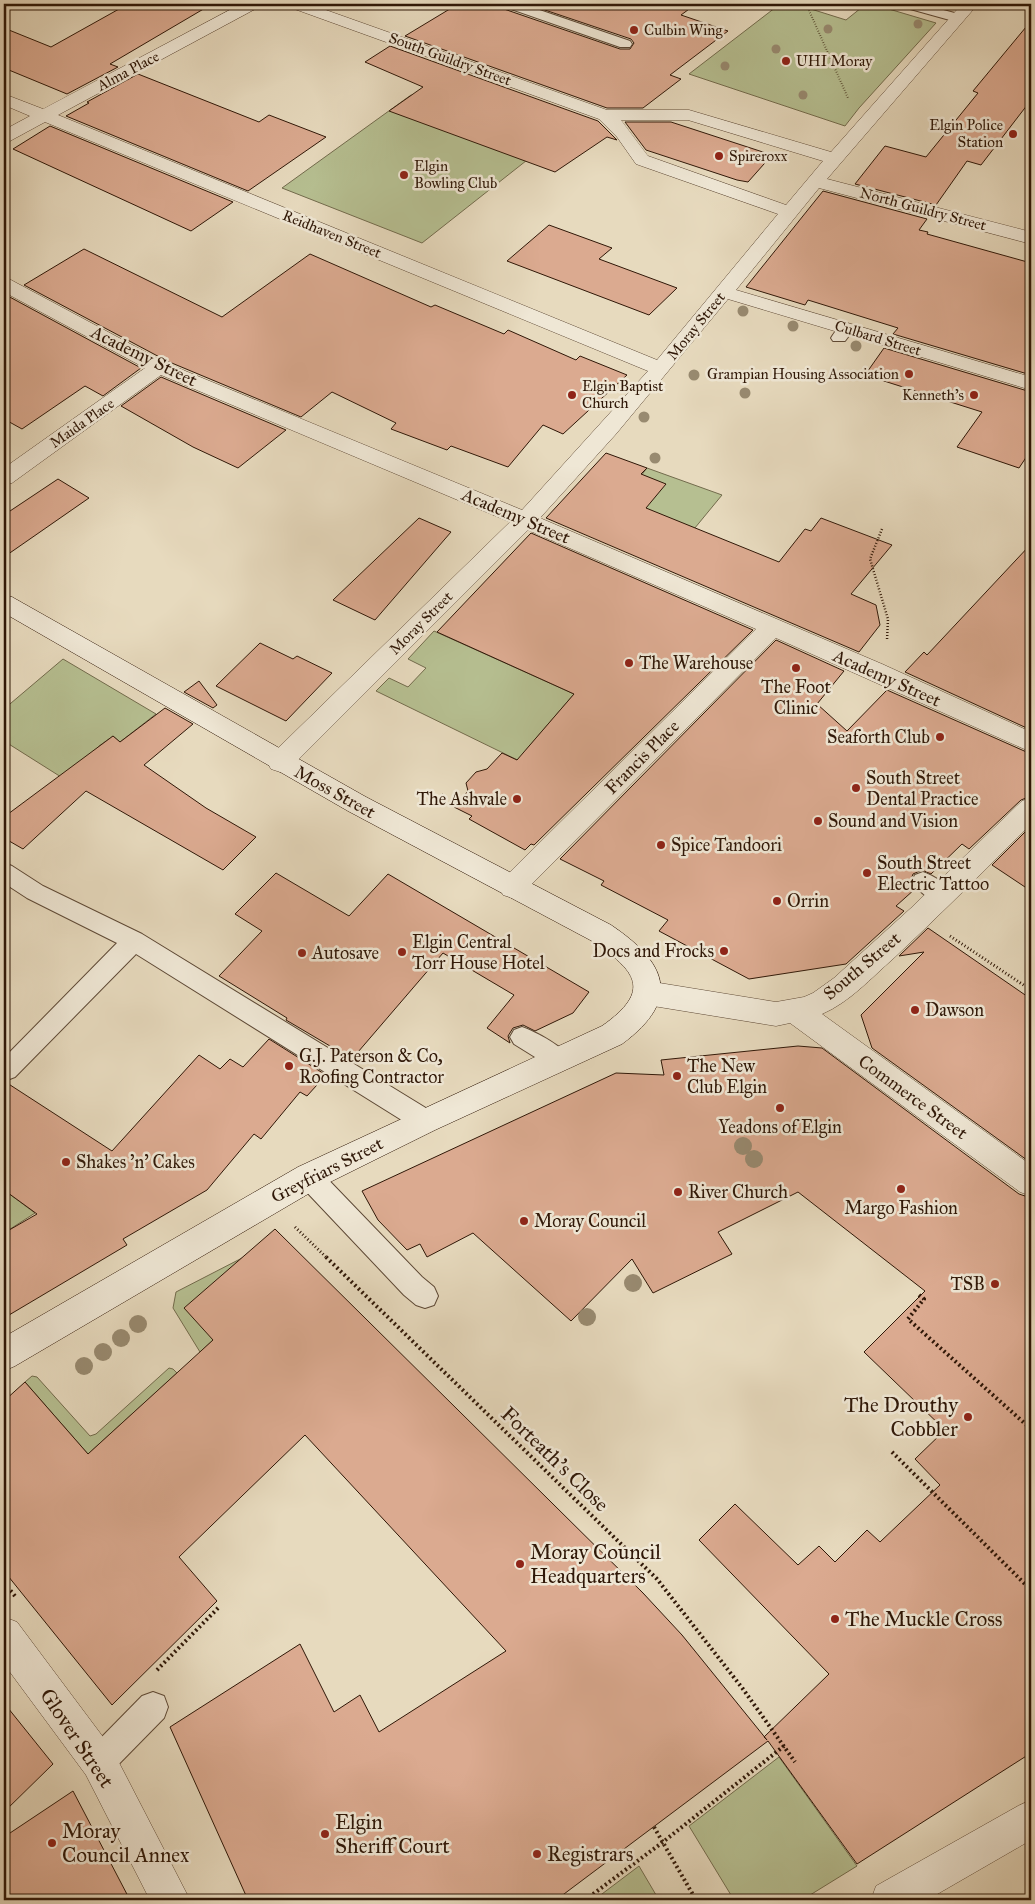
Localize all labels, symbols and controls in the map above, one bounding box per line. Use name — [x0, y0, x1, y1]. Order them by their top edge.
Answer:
place label: Culbin Wing — [644, 21, 723, 39]
marker: Culbin Wing — [628, 24, 640, 36]
street label: South Guildry Street — [386, 28, 514, 90]
street label: Alma Place — [93, 47, 162, 95]
place label: UHI Moray — [796, 52, 873, 70]
marker: UHI Moray — [780, 55, 792, 67]
place label: Elgin Police Station — [929, 116, 1003, 151]
marker: Elgin Police Station — [1007, 128, 1019, 140]
place label: Spireroxx — [729, 147, 788, 165]
marker: Spireroxx — [713, 150, 725, 162]
place label: Elgin Bowling Club — [414, 157, 497, 192]
marker: Elgin Bowling Club — [398, 169, 410, 181]
street label: North Guildry Street — [858, 183, 989, 235]
street label: Reidhaven Street — [280, 206, 385, 262]
street label: Moray Street — [663, 288, 729, 364]
street label: Culbard Street — [833, 316, 924, 360]
street label: Academy Street — [86, 320, 201, 391]
place label: Grampian Housing Association — [707, 365, 899, 383]
marker: Grampian Housing Association — [903, 368, 915, 380]
place label: Elgin Baptist Church — [582, 377, 664, 412]
place label: Kenneth's — [902, 386, 964, 404]
marker: Elgin Baptist Church — [566, 389, 578, 401]
marker: Kenneth's — [968, 389, 980, 401]
street label: Maida Place — [46, 394, 118, 452]
street label: Academy Street — [458, 483, 574, 549]
street label: Moray Street — [386, 587, 457, 658]
street label: Academy Street — [829, 644, 945, 712]
place label: The Warehouse — [639, 652, 753, 674]
marker: The Warehouse — [623, 657, 635, 669]
marker: The Foot Clinic — [790, 662, 802, 674]
place label: The Foot Clinic — [761, 676, 832, 719]
street label: Francis Place — [600, 715, 684, 799]
place label: Seaforth Club — [827, 726, 930, 748]
marker: Seaforth Club — [934, 731, 946, 743]
street label: Moss Street — [291, 761, 380, 824]
place label: South Street Dental Practice — [866, 767, 979, 810]
marker: South Street Dental Practice — [850, 782, 862, 794]
place label: The Ashvale — [416, 788, 507, 810]
marker: The Ashvale — [511, 793, 523, 805]
place label: Sound and Vision — [828, 810, 958, 832]
marker: Sound and Vision — [812, 815, 824, 827]
place label: Spice Tandoori — [671, 834, 782, 856]
marker: Spice Tandoori — [655, 839, 667, 851]
place label: South Street Electric Tattoo — [877, 852, 989, 895]
marker: South Street Electric Tattoo — [861, 867, 873, 879]
place label: Orrin — [787, 890, 829, 912]
marker: Orrin — [771, 895, 783, 907]
street label: South Street — [819, 927, 906, 1005]
place label: Elgin Central Torr House Hotel — [412, 931, 545, 974]
place label: Docs and Frocks — [593, 940, 714, 962]
place label: Autosave — [311, 942, 379, 964]
marker: Docs and Frocks — [718, 945, 730, 957]
marker: Elgin Central Torr House Hotel — [396, 946, 408, 958]
marker: Autosave — [296, 947, 308, 959]
place label: Dawson — [925, 999, 984, 1021]
marker: Dawson — [909, 1004, 921, 1016]
place label: G.J. Paterson & Co, Roofing Contractor — [299, 1045, 444, 1089]
street label: Commerce Street — [854, 1050, 972, 1144]
place label: The New Club Elgin — [687, 1055, 767, 1099]
marker: G.J. Paterson & Co, Roofing Contractor — [283, 1060, 295, 1072]
marker: The New Club Elgin — [671, 1070, 683, 1082]
marker: Yeadons of Elgin — [774, 1102, 786, 1114]
place label: Yeadons of Elgin — [718, 1116, 842, 1139]
street label: Greyfriars Street — [267, 1132, 387, 1208]
place label: Shakes 'n' Cakes — [76, 1151, 195, 1173]
marker: Shakes 'n' Cakes — [60, 1156, 72, 1168]
place label: River Church — [688, 1181, 788, 1203]
marker: Margo Fashion — [895, 1183, 907, 1195]
marker: River Church — [672, 1186, 684, 1198]
place label: Margo Fashion — [844, 1197, 958, 1220]
place label: Moray Council — [534, 1210, 646, 1232]
marker: Moray Council — [518, 1215, 530, 1227]
place label: TSB — [950, 1273, 985, 1295]
marker: TSB — [989, 1278, 1001, 1290]
place label: The Drouthy Cobbler — [844, 1392, 959, 1442]
street label: Forteath's Close — [496, 1401, 615, 1517]
marker: The Drouthy Cobbler — [962, 1411, 974, 1423]
place label: Moray Council Headquarters — [530, 1539, 661, 1589]
marker: Moray Council Headquarters — [514, 1558, 526, 1570]
place label: The Muckle Cross — [845, 1606, 1003, 1632]
marker: The Muckle Cross — [829, 1613, 841, 1625]
street label: Glover Street — [34, 1683, 120, 1793]
place label: Elgin Sheriff Court — [335, 1809, 450, 1859]
place label: Moray Council Annex — [62, 1818, 190, 1868]
marker: Elgin Sheriff Court — [319, 1828, 331, 1840]
marker: Moray Council Annex — [46, 1837, 58, 1849]
place label: Registrars — [547, 1841, 633, 1867]
marker: Registrars — [531, 1848, 543, 1860]

